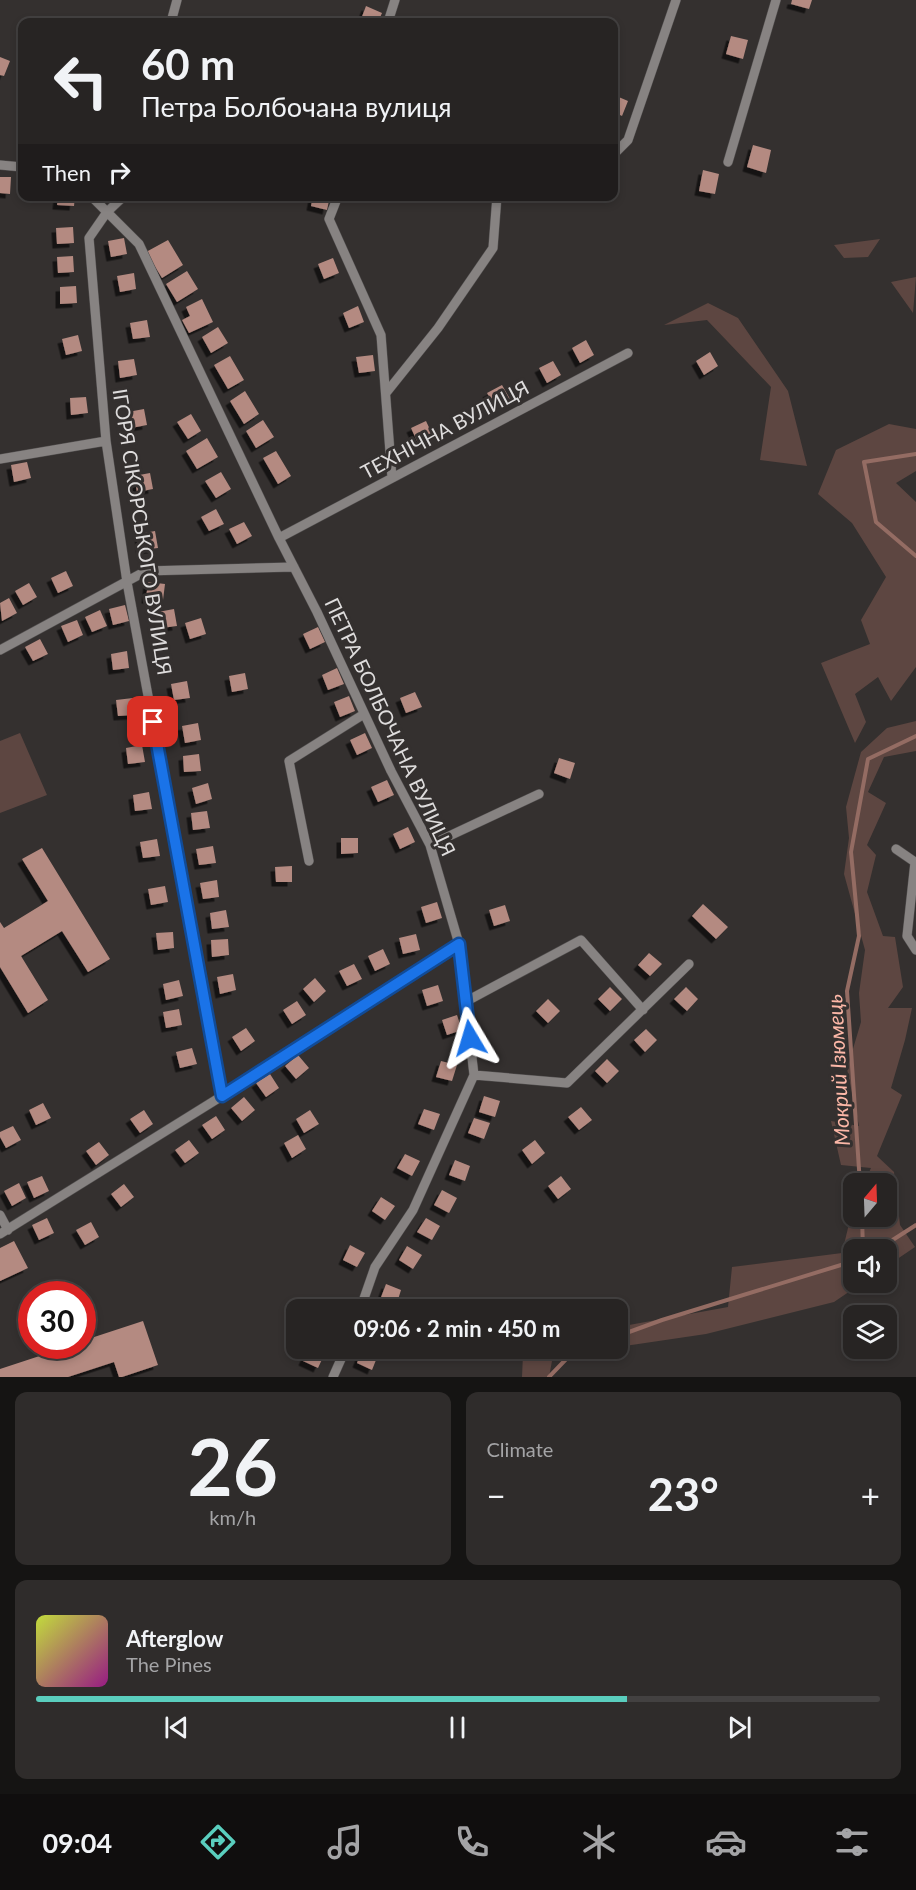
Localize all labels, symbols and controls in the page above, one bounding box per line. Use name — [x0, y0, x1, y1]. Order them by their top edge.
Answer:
text: 60 m — [141, 39, 235, 89]
icon: left — [42, 42, 120, 120]
text: Петра Болбочана вулиця — [141, 90, 452, 123]
icon: right — [103, 156, 136, 189]
text: Then — [42, 159, 91, 186]
street label: ТЕХНІЧНА ВУЛИЦЯ — [356, 375, 533, 484]
street label: ІГОРЯ СІКОРСЬКОГО ВУЛИЦЯ — [108, 387, 178, 677]
street label: ПЕТРА БОЛБОЧАНА ВУЛИЦЯ — [320, 594, 461, 859]
pin — [127, 696, 178, 747]
icon: arrive — [136, 705, 169, 738]
water label: Мокрий Ізюмець — [821, 993, 854, 1147]
position arrow — [438, 1006, 502, 1070]
north arrow — [843, 1173, 897, 1227]
map controls — [843, 1173, 897, 1359]
button: sound — [843, 1239, 897, 1293]
speed limit sign: 30 — [18, 1281, 96, 1359]
button: layers — [843, 1305, 897, 1359]
text: 09:06 · 2 min · 450 m — [354, 1315, 560, 1342]
text: 26 — [188, 1419, 278, 1513]
text: Climate — [487, 1437, 553, 1461]
text: 23° — [648, 1467, 719, 1521]
text: − — [487, 1475, 506, 1515]
text: + — [861, 1475, 880, 1515]
text: km/h — [209, 1505, 256, 1529]
text: Afterglow — [126, 1625, 223, 1652]
text: The Pines — [126, 1652, 212, 1676]
icon: previous — [160, 1711, 193, 1744]
icon: pause — [441, 1711, 474, 1744]
icon: next — [723, 1711, 756, 1744]
icon: directions — [197, 1821, 239, 1863]
icon: music — [324, 1821, 366, 1863]
icon: phone — [451, 1821, 493, 1863]
icon: climate — [578, 1821, 620, 1863]
icon: car — [705, 1821, 747, 1863]
icon: filters — [831, 1821, 873, 1863]
text: 09:04 — [42, 1826, 112, 1859]

